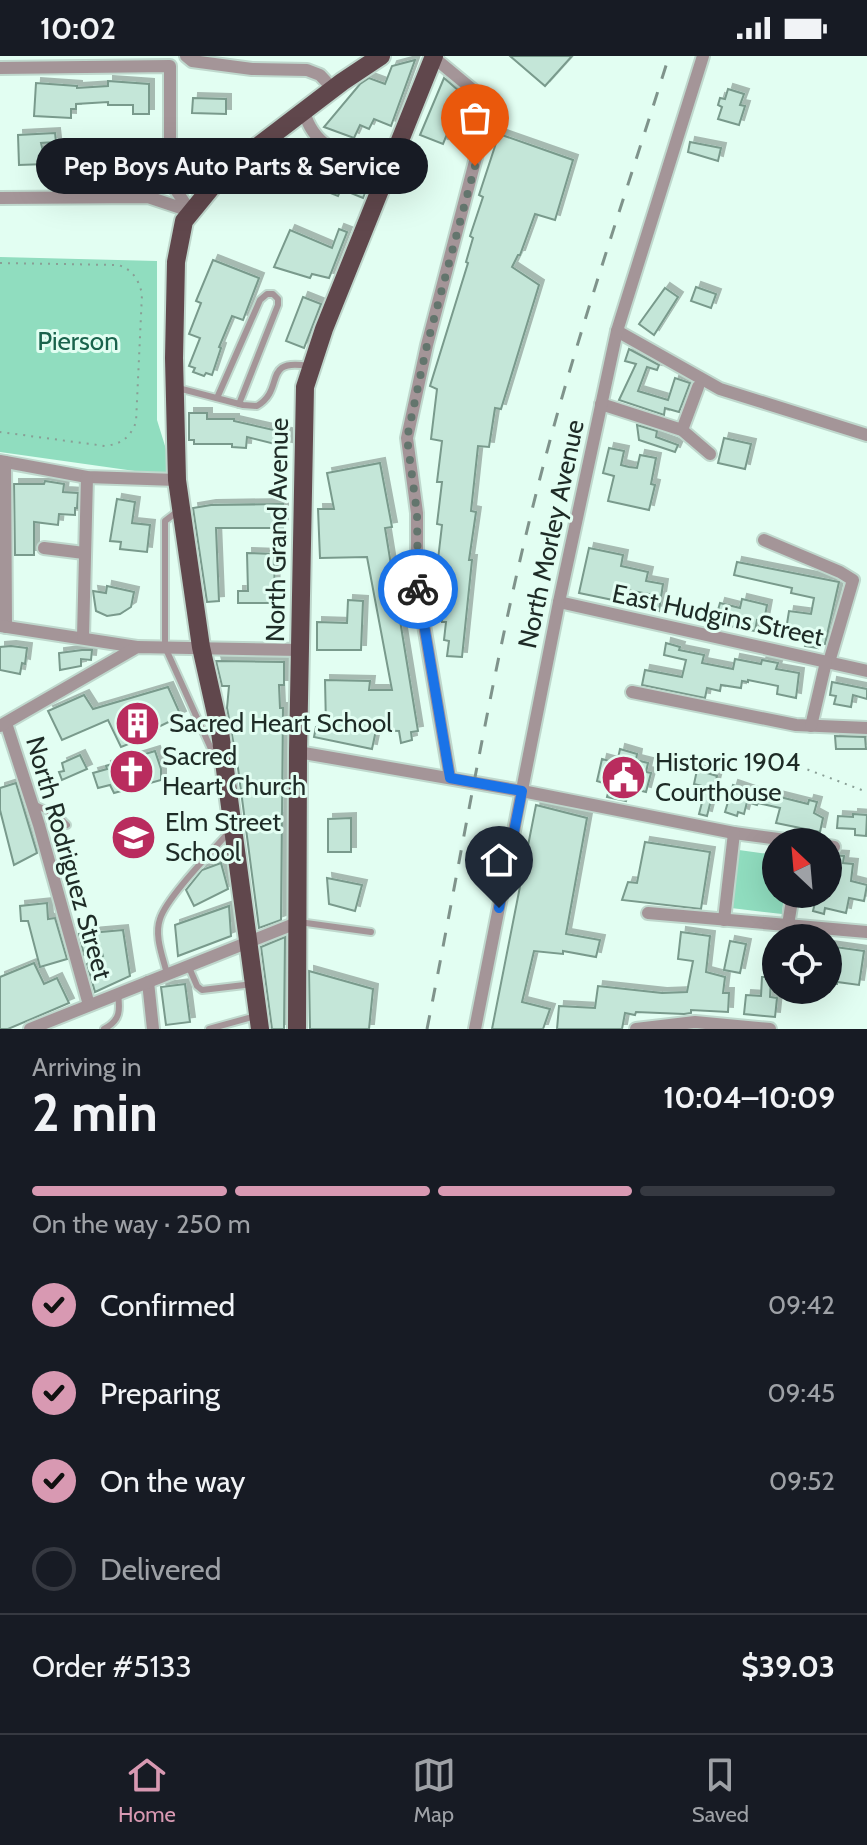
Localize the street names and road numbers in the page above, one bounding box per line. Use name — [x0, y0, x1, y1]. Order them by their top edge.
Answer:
street label: North Morley Avenue — [511, 417, 591, 651]
street label: North Grand Avenue — [259, 418, 295, 642]
street label: East Hudgins Street — [609, 577, 827, 653]
street label: North Rodriguez Street — [19, 733, 119, 984]

